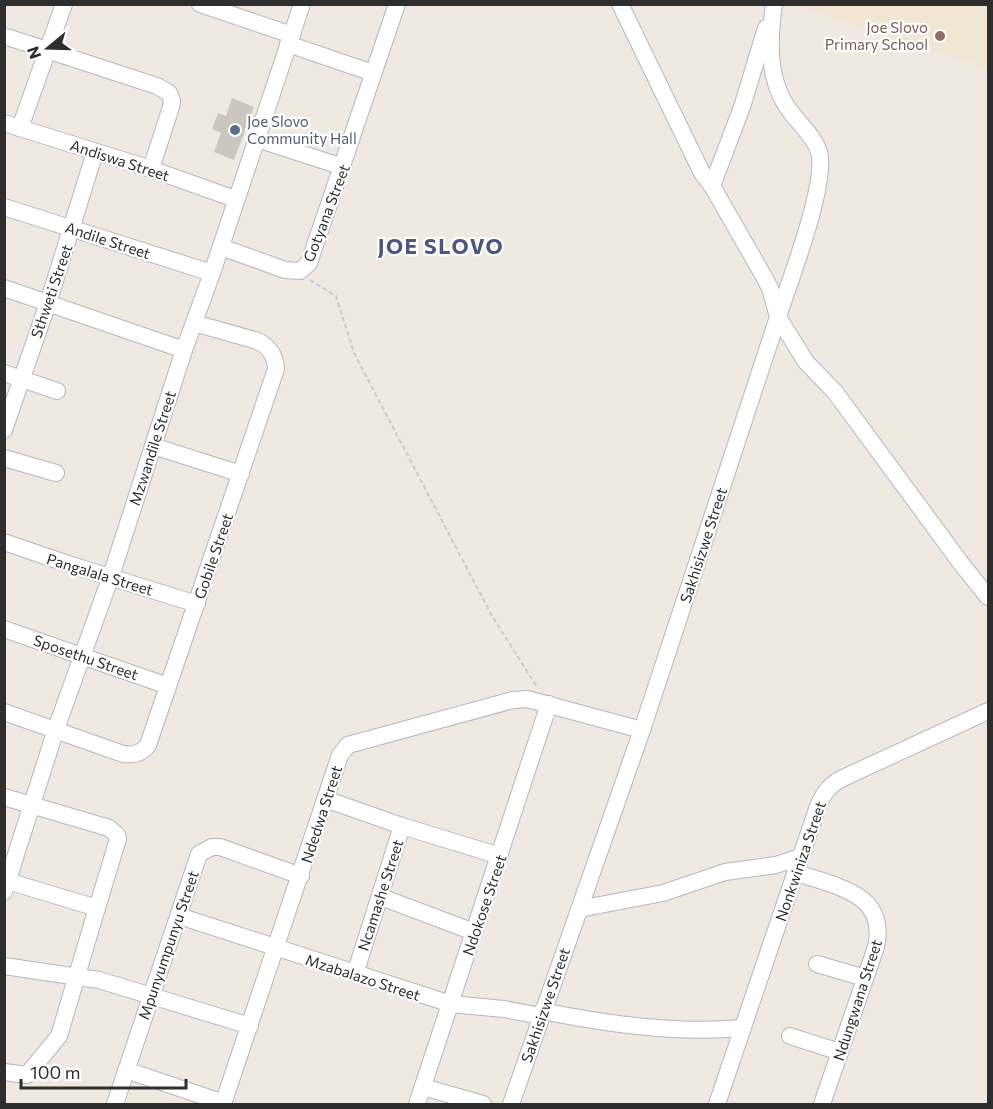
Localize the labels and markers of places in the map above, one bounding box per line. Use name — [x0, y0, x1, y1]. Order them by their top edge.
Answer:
place label: Joe Slovo Primary School — [825, 18, 928, 53]
marker: Joe Slovo Primary School — [933, 29, 947, 43]
place label: Joe Slovo Community Hall — [247, 112, 357, 147]
marker: Joe Slovo Community Hall — [228, 123, 242, 137]

